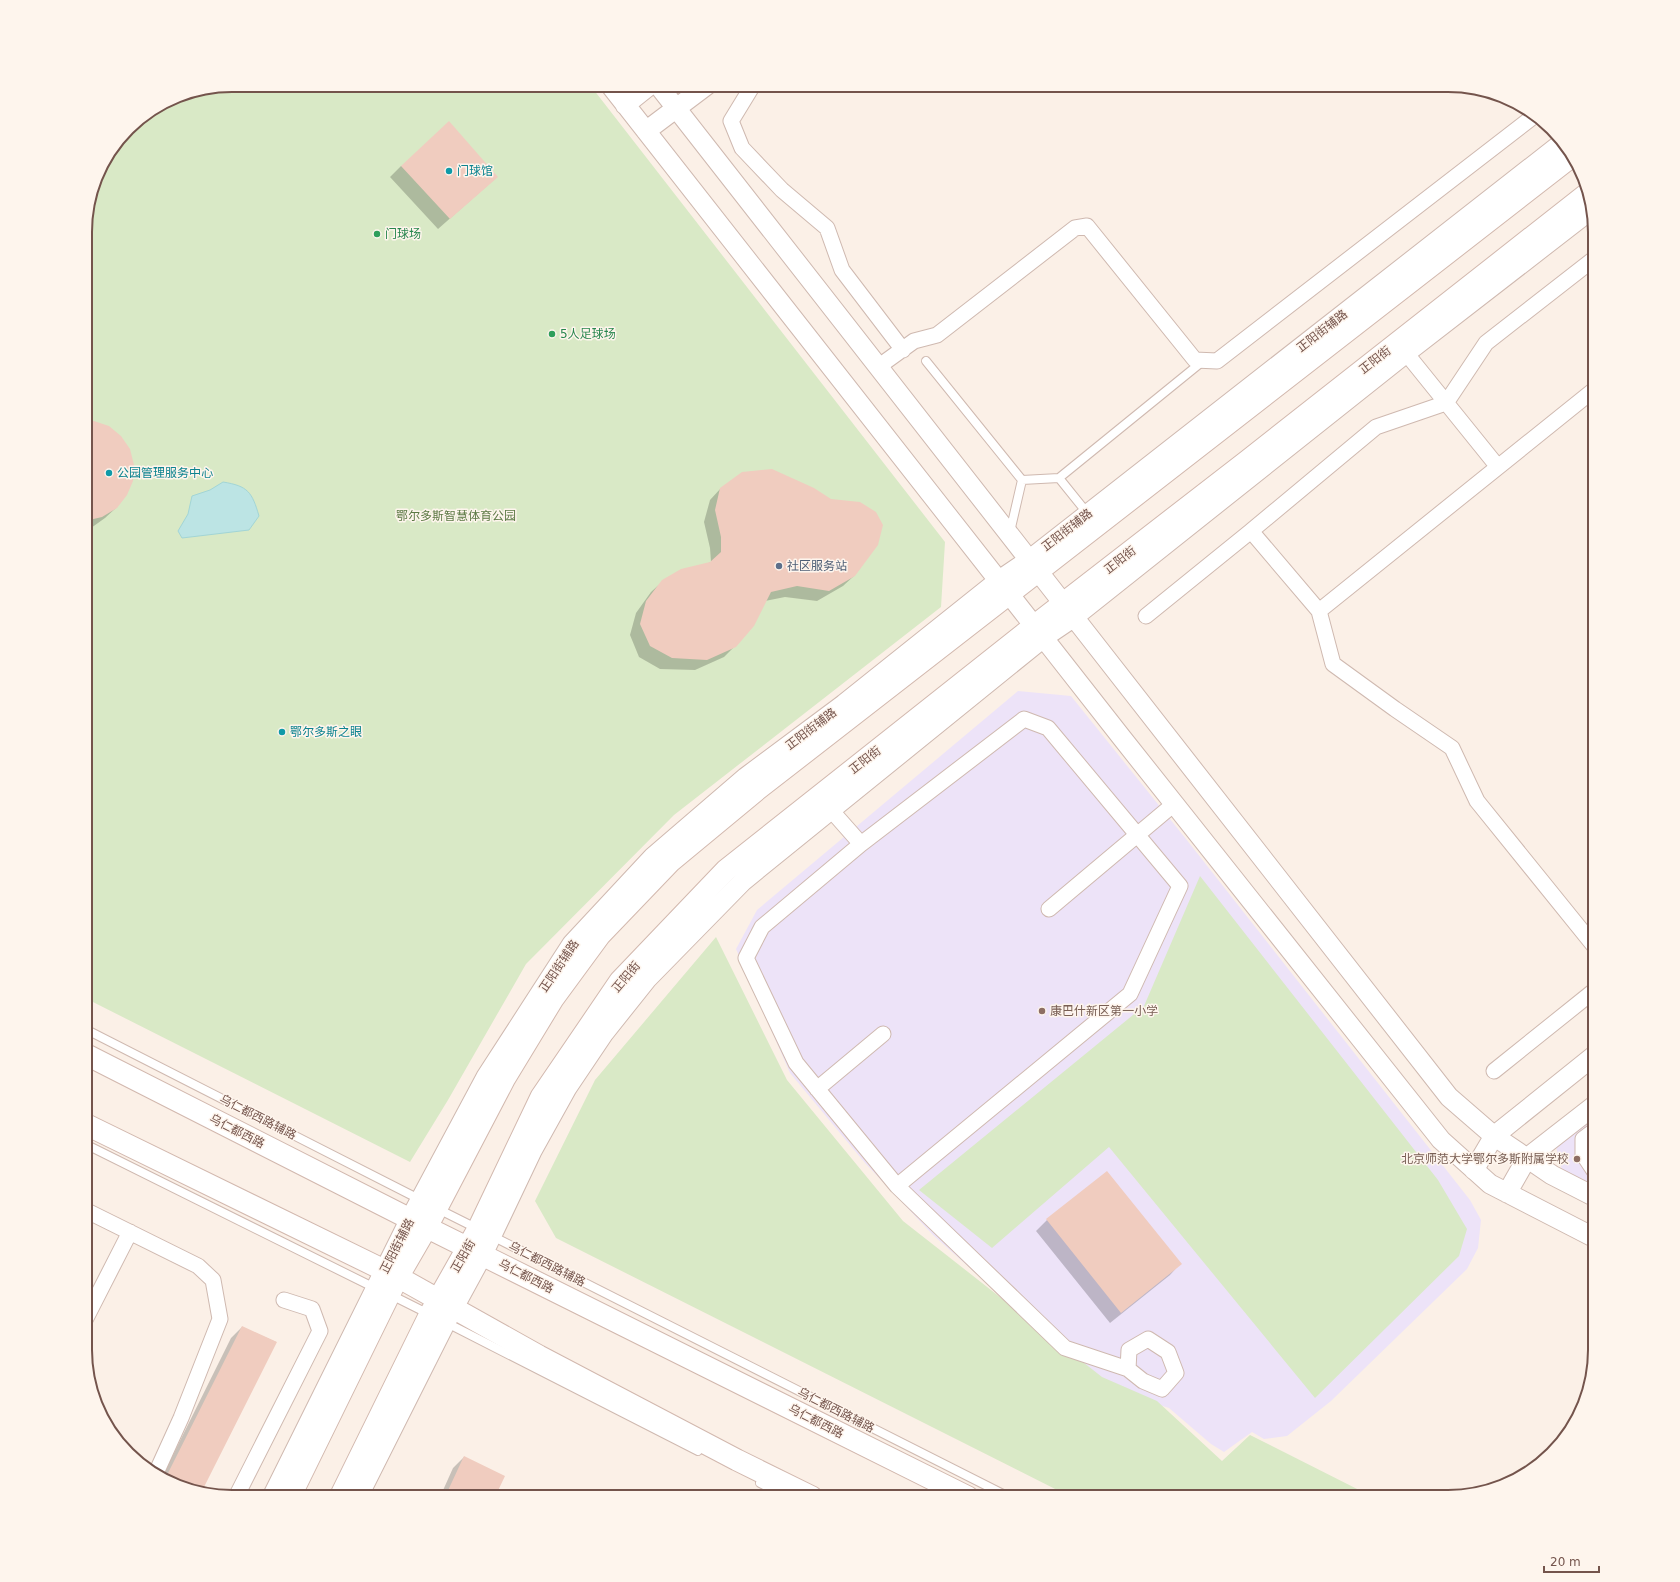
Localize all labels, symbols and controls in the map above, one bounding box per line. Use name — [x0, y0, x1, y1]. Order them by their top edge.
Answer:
place label: 门球馆 — [457, 164, 493, 178]
marker: 门球馆 — [444, 166, 454, 176]
place label: 门球场 — [385, 227, 421, 241]
marker: 门球场 — [372, 229, 382, 239]
street label: 正阳街辅路 — [1294, 307, 1350, 355]
place label: 5人足球场 — [560, 327, 616, 341]
marker: 5人足球场 — [547, 329, 557, 339]
street label: 正阳街 — [1357, 343, 1393, 377]
place label: 公园管理服务中心 — [117, 466, 213, 480]
marker: 公园管理服务中心 — [104, 468, 114, 478]
street label: 正阳街辅路 — [1039, 506, 1095, 554]
park label: 鄂尔多斯智慧体育公园 — [396, 509, 516, 523]
street label: 正阳街 — [1102, 543, 1138, 577]
place label: 社区服务站 — [787, 559, 847, 573]
marker: 社区服务站 — [774, 561, 784, 571]
street label: 正阳街辅路 — [783, 705, 839, 753]
place label: 鄂尔多斯之眼 — [290, 725, 362, 739]
marker: 鄂尔多斯之眼 — [277, 727, 287, 737]
street label: 正阳街 — [847, 743, 883, 777]
street label: 正阳街辅路 — [536, 937, 582, 995]
street label: 正阳街 — [609, 959, 643, 995]
place label: 康巴什新区第一小学 — [1050, 1004, 1158, 1018]
marker: 康巴什新区第一小学 — [1037, 1006, 1047, 1016]
street label: 乌仁都西路辅路 — [217, 1092, 299, 1142]
street label: 乌仁都西路 — [207, 1111, 267, 1151]
place label: 北京师范大学鄂尔多斯附属学校 — [1401, 1152, 1569, 1166]
marker: 北京师范大学鄂尔多斯附属学校 — [1572, 1154, 1582, 1164]
street label: 正阳街辅路 — [377, 1216, 417, 1276]
street label: 正阳街 — [448, 1237, 478, 1275]
street label: 乌仁都西路辅路 — [506, 1239, 588, 1289]
street label: 乌仁都西路 — [496, 1256, 556, 1296]
street label: 乌仁都西路辅路 — [795, 1385, 877, 1435]
street label: 乌仁都西路 — [786, 1401, 846, 1441]
scale bar — [1544, 1548, 1599, 1574]
text: 20 m — [1550, 1555, 1581, 1569]

